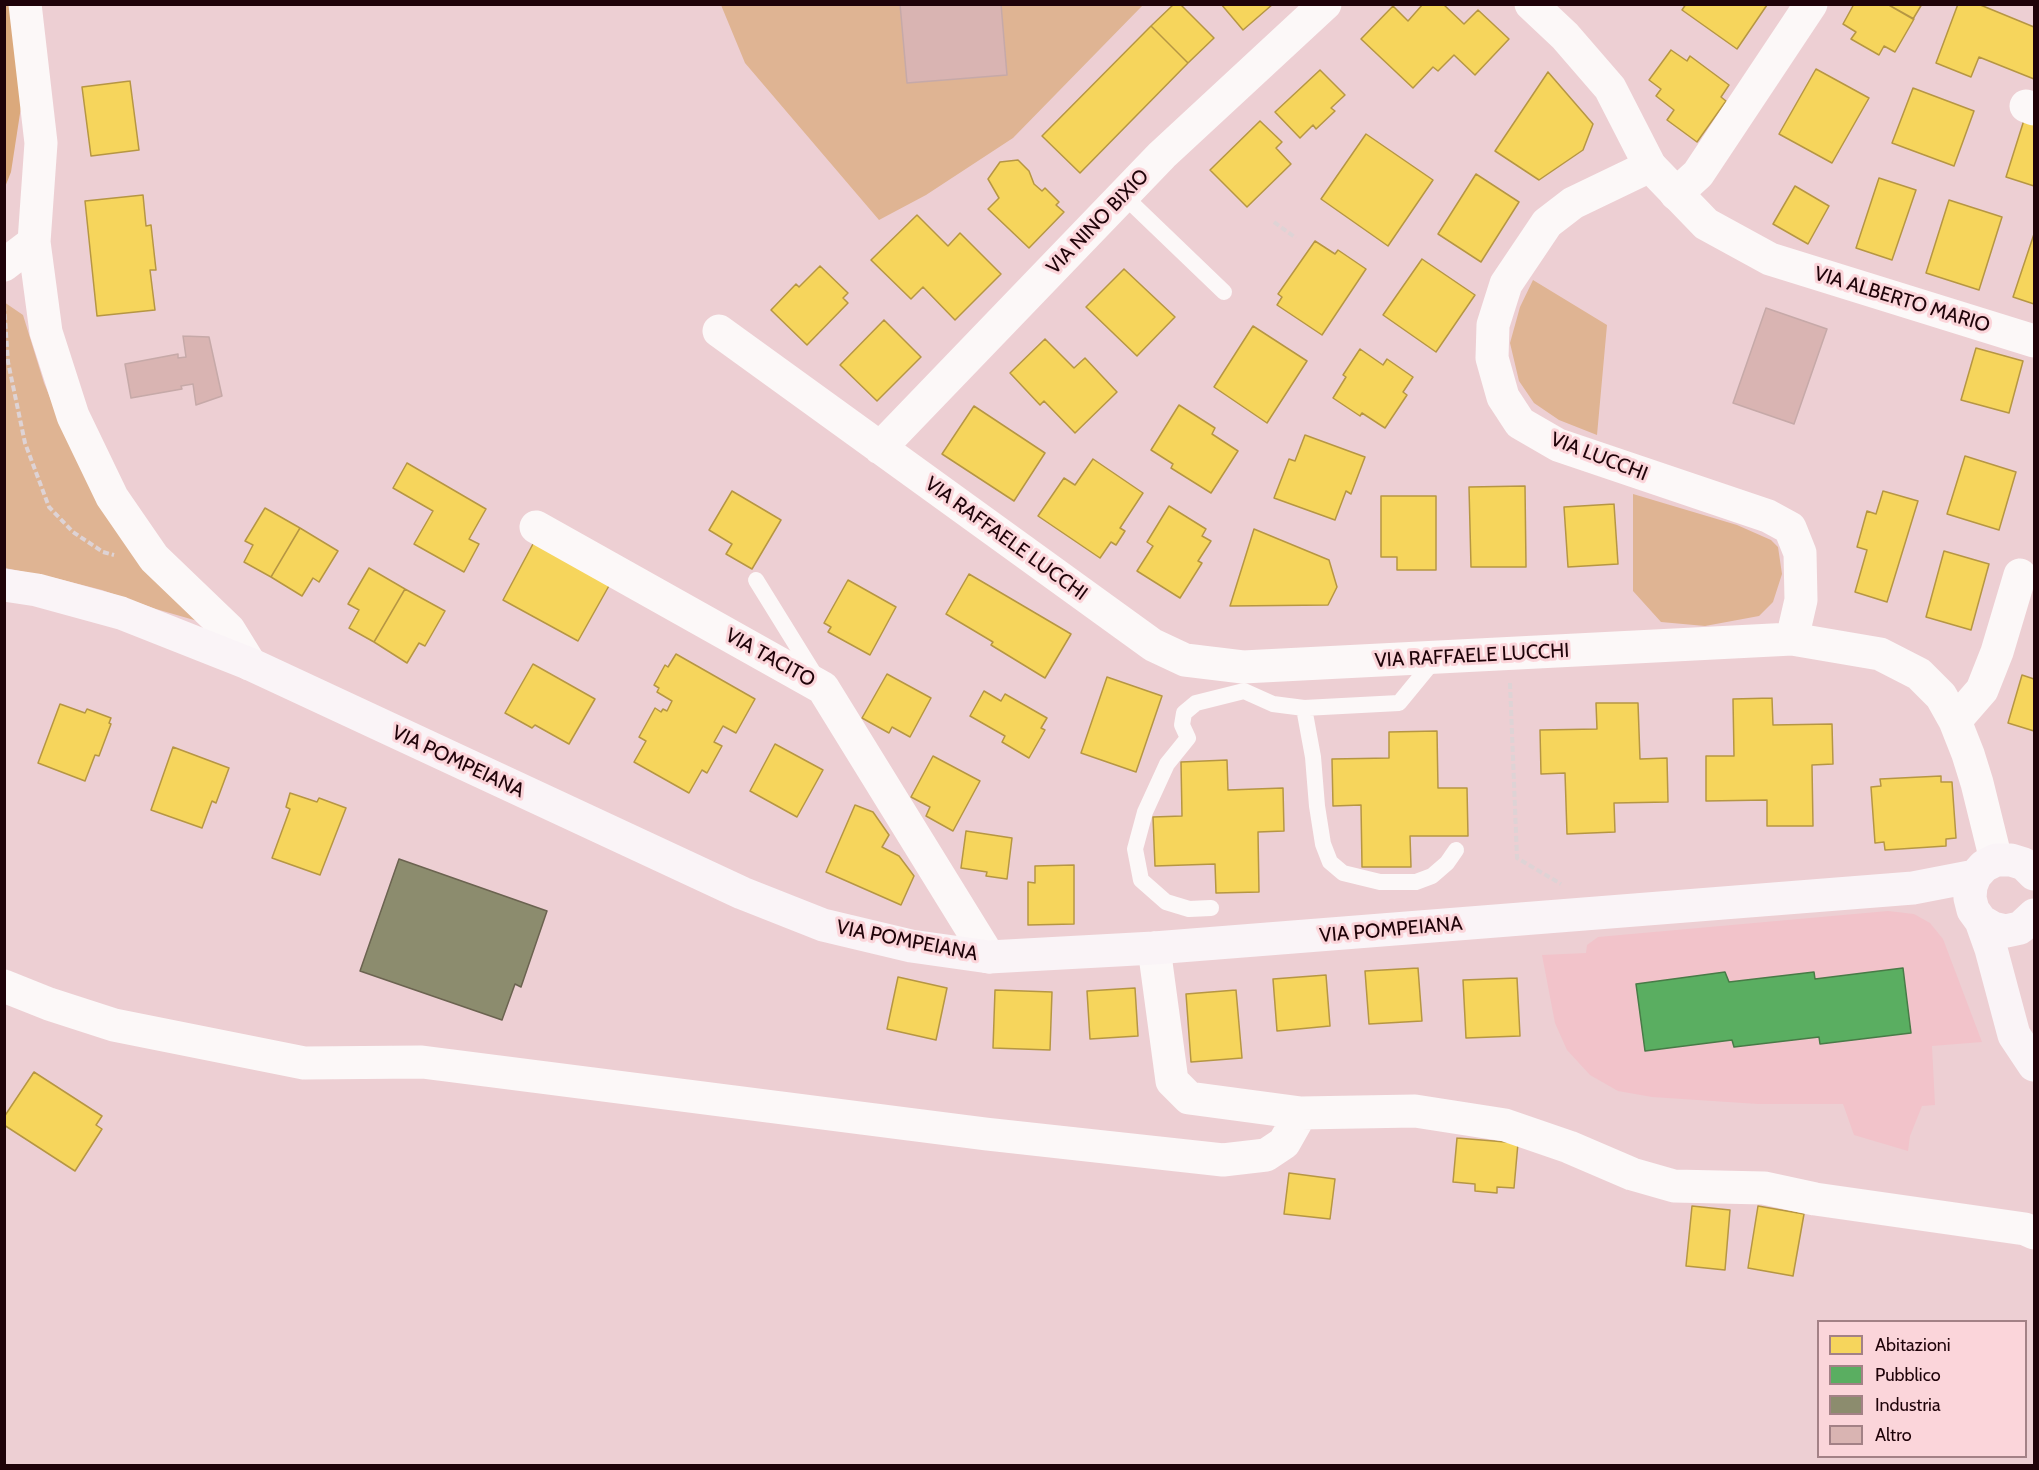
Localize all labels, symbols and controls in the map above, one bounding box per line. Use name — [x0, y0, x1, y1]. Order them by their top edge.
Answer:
street label: VIA NINO BIXIO — [1042, 165, 1154, 279]
street label: VIA ALBERTO MARIO — [1811, 262, 1993, 338]
street label: VIA LUCCHI — [1547, 428, 1651, 486]
street label: VIA RAFFAELE LUCCHI — [920, 472, 1092, 606]
street label: VIA TACITO — [721, 624, 819, 692]
street label: VIA RAFFAELE LUCCHI — [1374, 639, 1570, 673]
street label: VIA POMPEIANA — [388, 721, 528, 803]
street label: VIA POMPEIANA — [1319, 912, 1463, 948]
street label: VIA POMPEIANA — [834, 916, 980, 966]
legend — [1817, 1320, 2027, 1458]
text: Abitazioni — [1875, 1334, 1951, 1356]
text: Pubblico — [1875, 1364, 1941, 1386]
text: Industria — [1875, 1394, 1941, 1416]
text: Altro — [1875, 1424, 1912, 1446]

